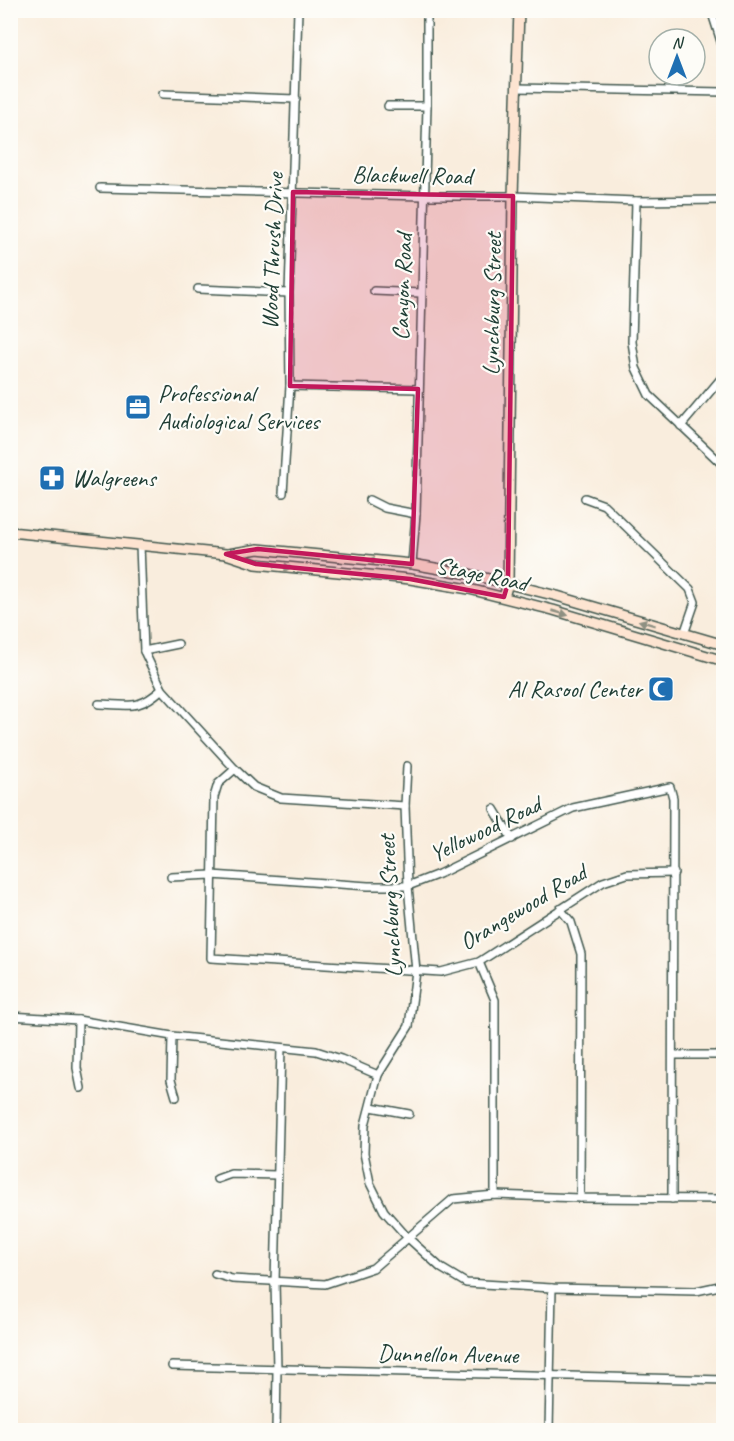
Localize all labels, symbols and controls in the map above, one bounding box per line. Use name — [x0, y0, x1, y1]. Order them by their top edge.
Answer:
north arrow — [647, 27, 707, 87]
text: N — [672, 33, 685, 53]
street label: Blackwell Road — [352, 159, 476, 191]
street label: Wood Thrush Drive — [254, 170, 290, 330]
street label: Canyon Road — [385, 229, 419, 341]
street label: Lynchburg Street — [476, 230, 508, 376]
place label: Professional Audiological Services — [158, 378, 321, 436]
office icon: Professional Audiological Services — [123, 392, 153, 422]
pharmacy icon: Walgreens — [37, 463, 67, 493]
place label: Walgreens — [72, 463, 157, 493]
street label: Stage Road — [433, 550, 534, 599]
one-way arrow — [366, 556, 385, 566]
one-way arrow — [274, 562, 293, 572]
one-way arrow — [551, 609, 569, 618]
one-way arrow — [638, 618, 656, 627]
place label: Al Rasool Center — [508, 674, 644, 704]
mosque icon: Al Rasool Center — [646, 674, 676, 704]
street label: Yellowood Road — [424, 788, 549, 869]
street label: Lynchburg Street — [371, 832, 409, 978]
street label: Orangewood Road — [454, 855, 595, 957]
street label: Dunnellon Avenue — [377, 1338, 521, 1370]

